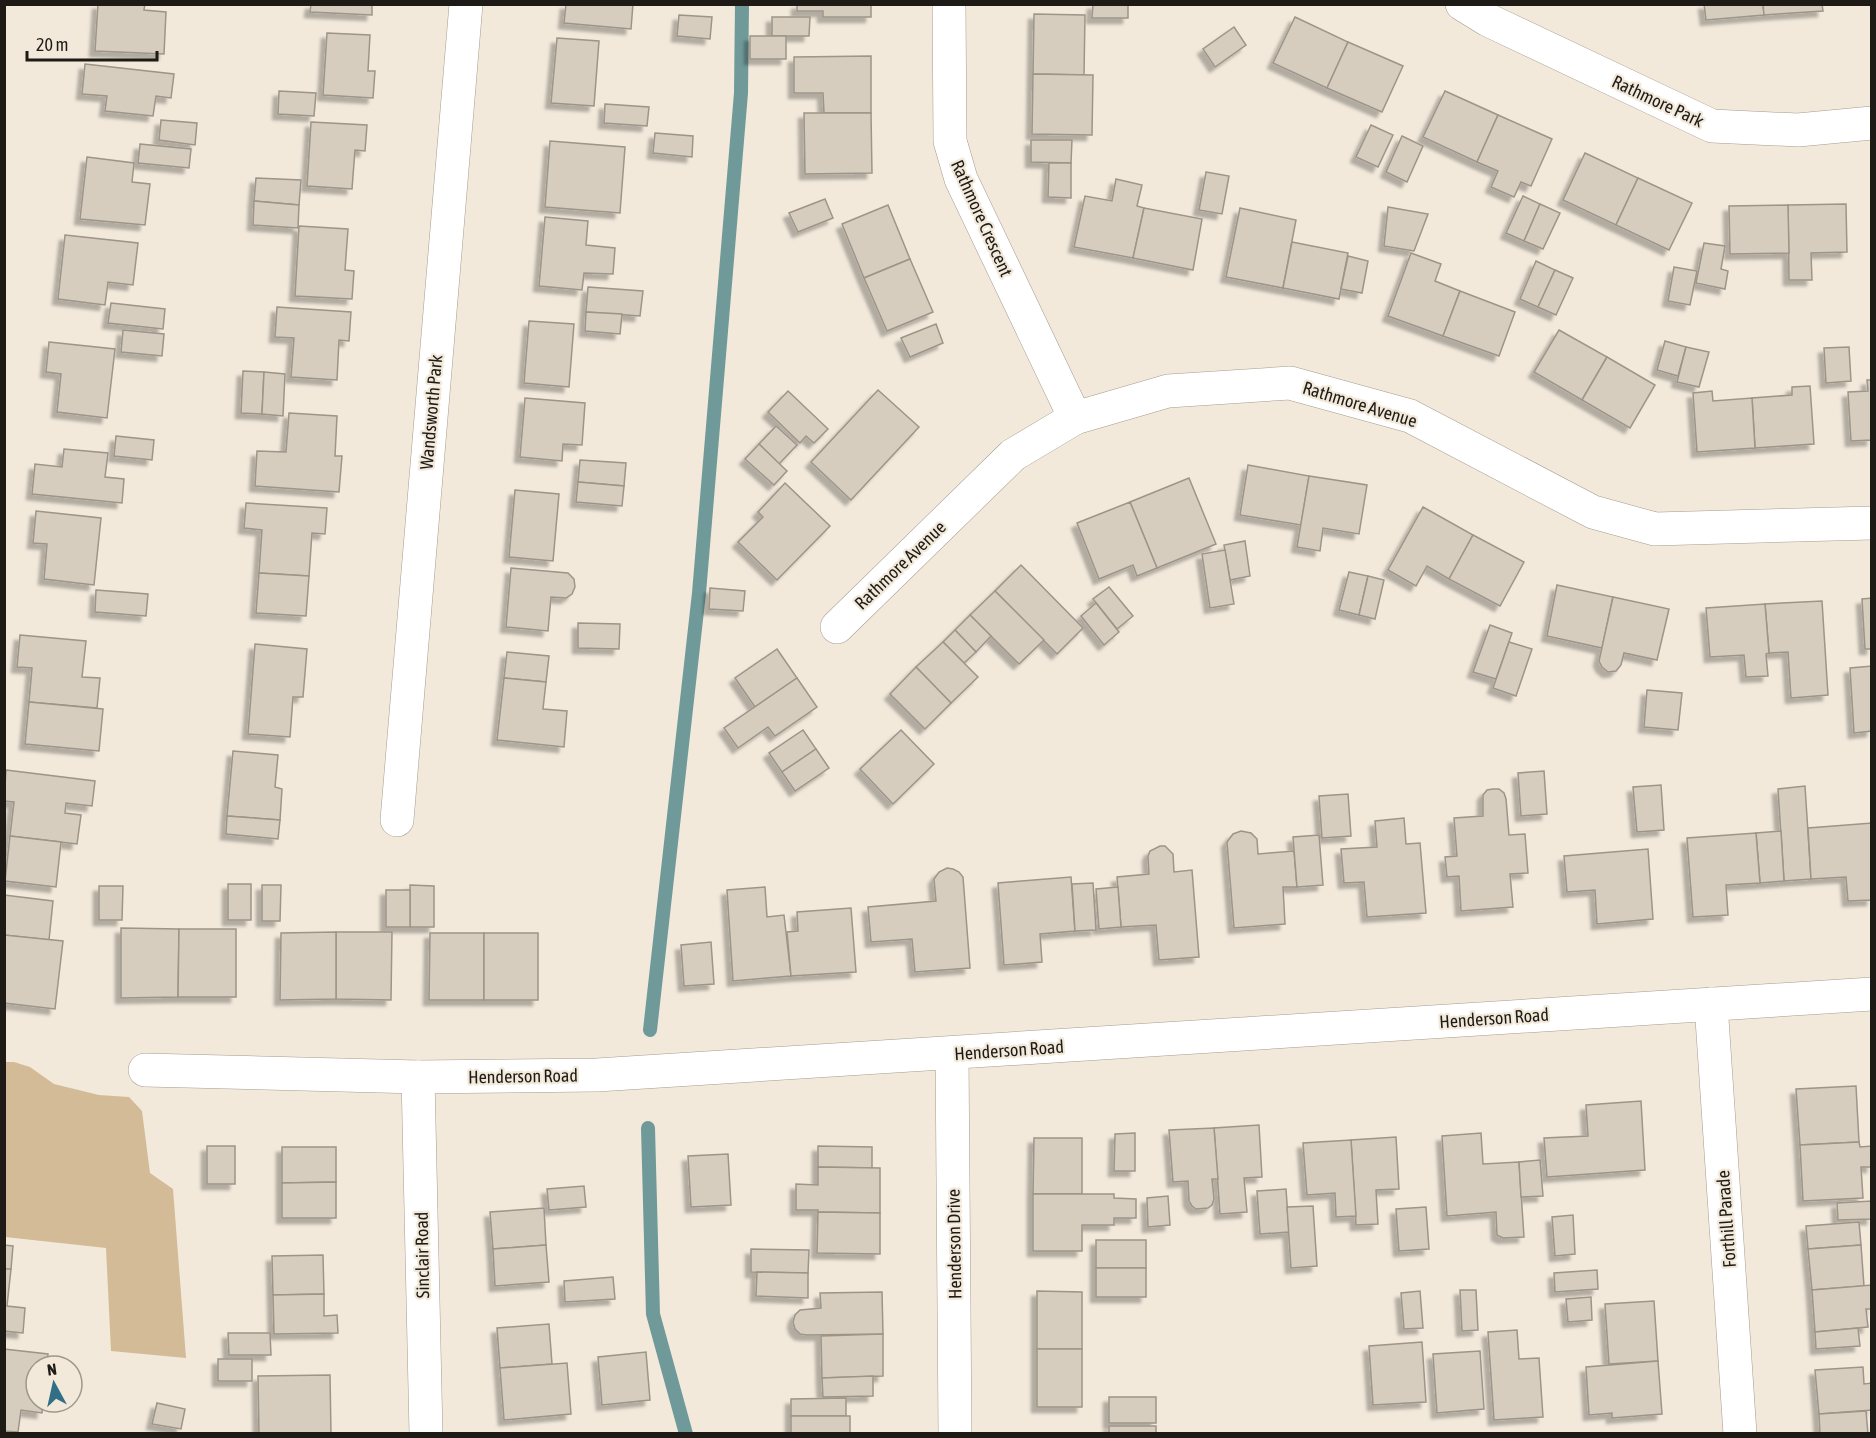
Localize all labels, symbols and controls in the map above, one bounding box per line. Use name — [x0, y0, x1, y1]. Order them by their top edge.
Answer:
scale bar — [27, 24, 158, 62]
text: 20 m — [36, 34, 68, 55]
street label: Rathmore Park — [1609, 71, 1707, 131]
street label: Rathmore Crescent — [947, 156, 1017, 280]
street label: Wandsworth Park — [416, 354, 446, 470]
street label: Rathmore Avenue — [1300, 377, 1420, 431]
street label: Rathmore Avenue — [850, 516, 950, 614]
street label: Henderson Road — [1439, 1004, 1549, 1032]
street label: Henderson Road — [954, 1036, 1064, 1064]
street label: Henderson Road — [468, 1065, 578, 1087]
street label: Forthill Parade — [1712, 1170, 1740, 1268]
street label: Henderson Drive — [943, 1189, 965, 1299]
street label: Sinclair Road — [411, 1212, 433, 1298]
north arrow — [24, 1354, 84, 1414]
text: N — [46, 1360, 58, 1379]

